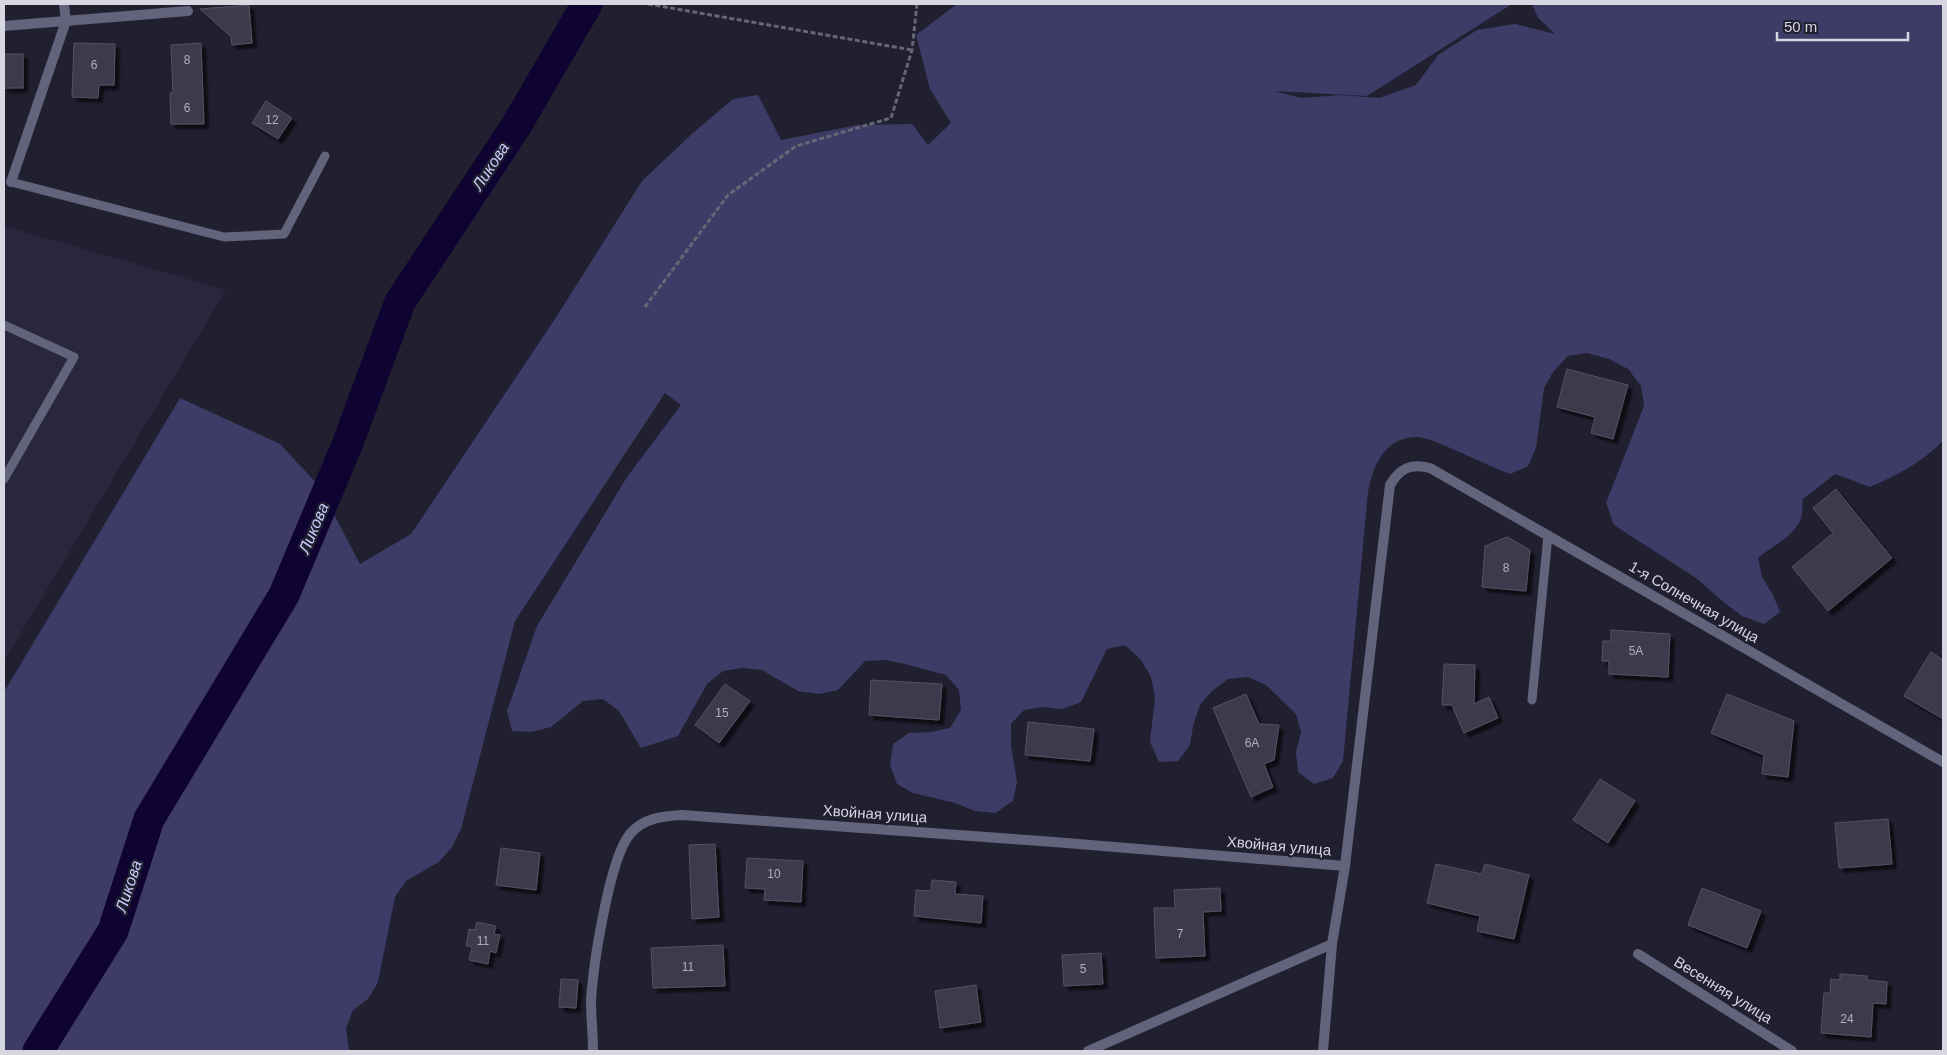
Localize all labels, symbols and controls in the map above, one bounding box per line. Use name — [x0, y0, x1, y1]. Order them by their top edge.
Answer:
scale bar — [1777, 10, 1908, 42]
text: 50 m — [1784, 18, 1817, 35]
house number: 8 — [184, 53, 191, 67]
house number: 6 — [91, 58, 98, 72]
house number: 6 — [184, 101, 191, 115]
house number: 12 — [265, 113, 279, 127]
water label: Ликова — [468, 139, 512, 194]
water label: Ликова — [295, 500, 332, 557]
street label: 1-я Солнечная улица — [1626, 557, 1763, 646]
house number: 8 — [1503, 561, 1510, 575]
house number: 5А — [1629, 644, 1643, 658]
house number: 15 — [715, 706, 729, 720]
house number: 6А — [1245, 736, 1259, 750]
street label: Хвойная улица — [822, 801, 928, 826]
street label: Хвойная улица — [1226, 832, 1333, 859]
water label: Ликова — [112, 858, 145, 915]
house number: 10 — [767, 867, 781, 881]
house number: 7 — [1177, 927, 1184, 941]
house number: 11 — [477, 934, 490, 948]
street label: Весенняя улица — [1671, 953, 1776, 1027]
house number: 11 — [682, 960, 695, 974]
house number: 5 — [1080, 962, 1087, 976]
house number: 24 — [1840, 1012, 1854, 1026]

